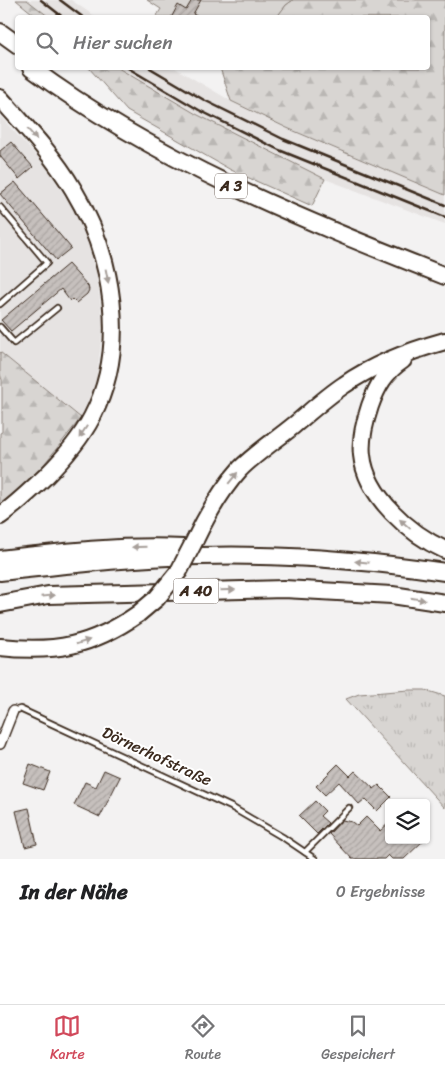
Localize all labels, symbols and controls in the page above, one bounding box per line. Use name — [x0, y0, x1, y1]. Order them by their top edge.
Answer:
search box — [15, 15, 430, 70]
text: Hier suchen — [73, 26, 173, 59]
icon: search — [33, 29, 61, 57]
one-way arrow — [27, 128, 38, 141]
road number: A 3 — [215, 174, 247, 198]
one-way arrow — [104, 268, 112, 284]
one-way arrow — [78, 426, 87, 439]
one-way arrow — [227, 472, 238, 485]
one-way arrow — [399, 518, 411, 530]
one-way arrow — [131, 543, 147, 551]
one-way arrow — [354, 558, 370, 566]
road number: A 40 — [174, 578, 218, 604]
one-way arrow — [220, 586, 236, 594]
one-way arrow — [40, 592, 56, 600]
one-way arrow — [411, 595, 427, 603]
one-way arrow — [75, 638, 90, 645]
street label: Dörnerhofstraße — [97, 718, 217, 794]
map controls — [385, 799, 430, 844]
button: layers — [385, 799, 430, 844]
text: In der Nähe — [20, 873, 128, 911]
text: 0 Ergebnisse — [336, 877, 425, 906]
tab: Karte — [50, 1012, 85, 1067]
tab: Route — [185, 1012, 221, 1067]
tab: Gespeichert — [321, 1012, 395, 1067]

